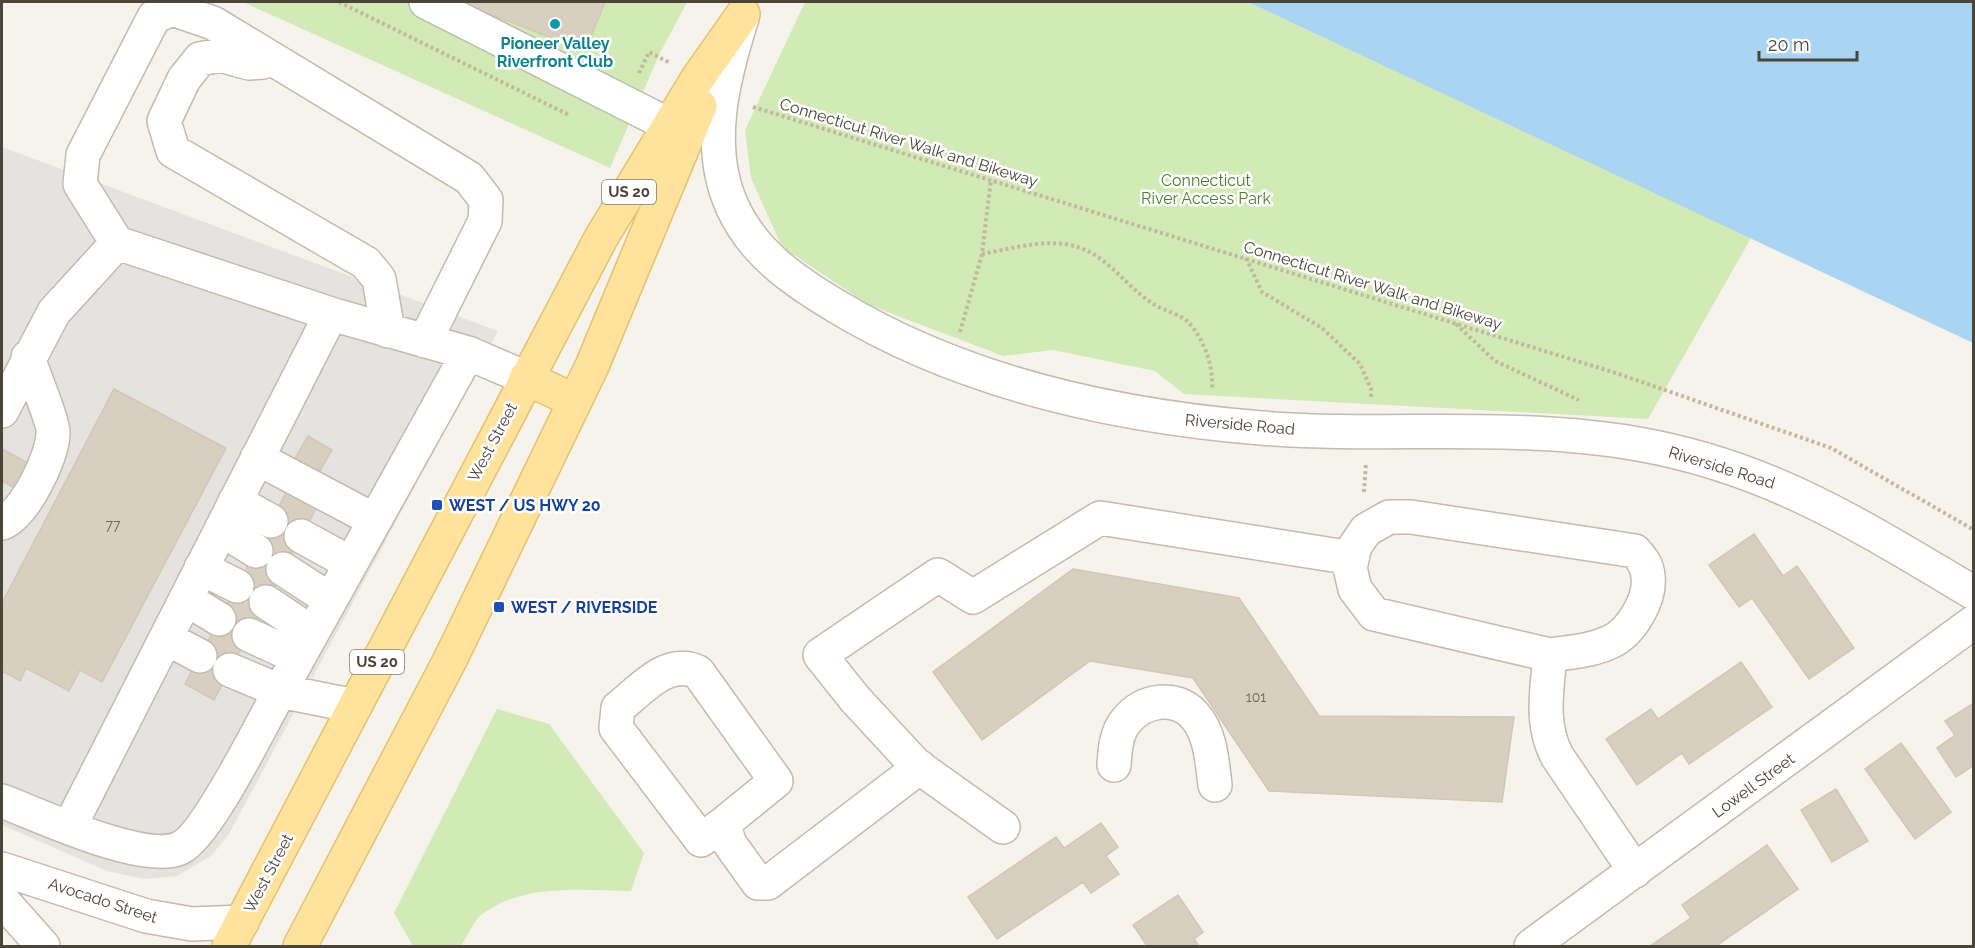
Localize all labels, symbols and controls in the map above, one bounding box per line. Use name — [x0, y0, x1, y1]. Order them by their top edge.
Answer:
marker: Pioneer Valley Riverfront Club — [548, 17, 562, 31]
scale bar — [1759, 24, 1856, 62]
place label: Pioneer Valley Riverfront Club — [497, 34, 613, 71]
text: 20 m — [1768, 34, 1810, 55]
street label: Connecticut River Walk and Bikeway — [777, 94, 1041, 191]
park label: Connecticut River Access Park — [1141, 171, 1271, 208]
road number: US 20 — [602, 180, 656, 204]
street label: Connecticut River Walk and Bikeway — [1241, 237, 1505, 334]
street label: West Street — [464, 399, 521, 485]
street label: Riverside Road — [1184, 410, 1296, 439]
street label: Riverside Road — [1666, 442, 1777, 493]
place label: WEST / US HWY 20 — [449, 496, 601, 515]
marker: WEST / US HWY 20 — [430, 498, 444, 512]
house number: 77 — [106, 517, 121, 533]
place label: WEST / RIVERSIDE — [511, 598, 658, 617]
marker: WEST / RIVERSIDE — [492, 600, 506, 614]
road number: US 20 — [350, 650, 404, 674]
house number: 101 — [1246, 689, 1266, 705]
street label: Lowell Street — [1708, 749, 1799, 822]
street label: West Street — [240, 830, 297, 916]
street label: Avocado Street — [46, 874, 160, 927]

